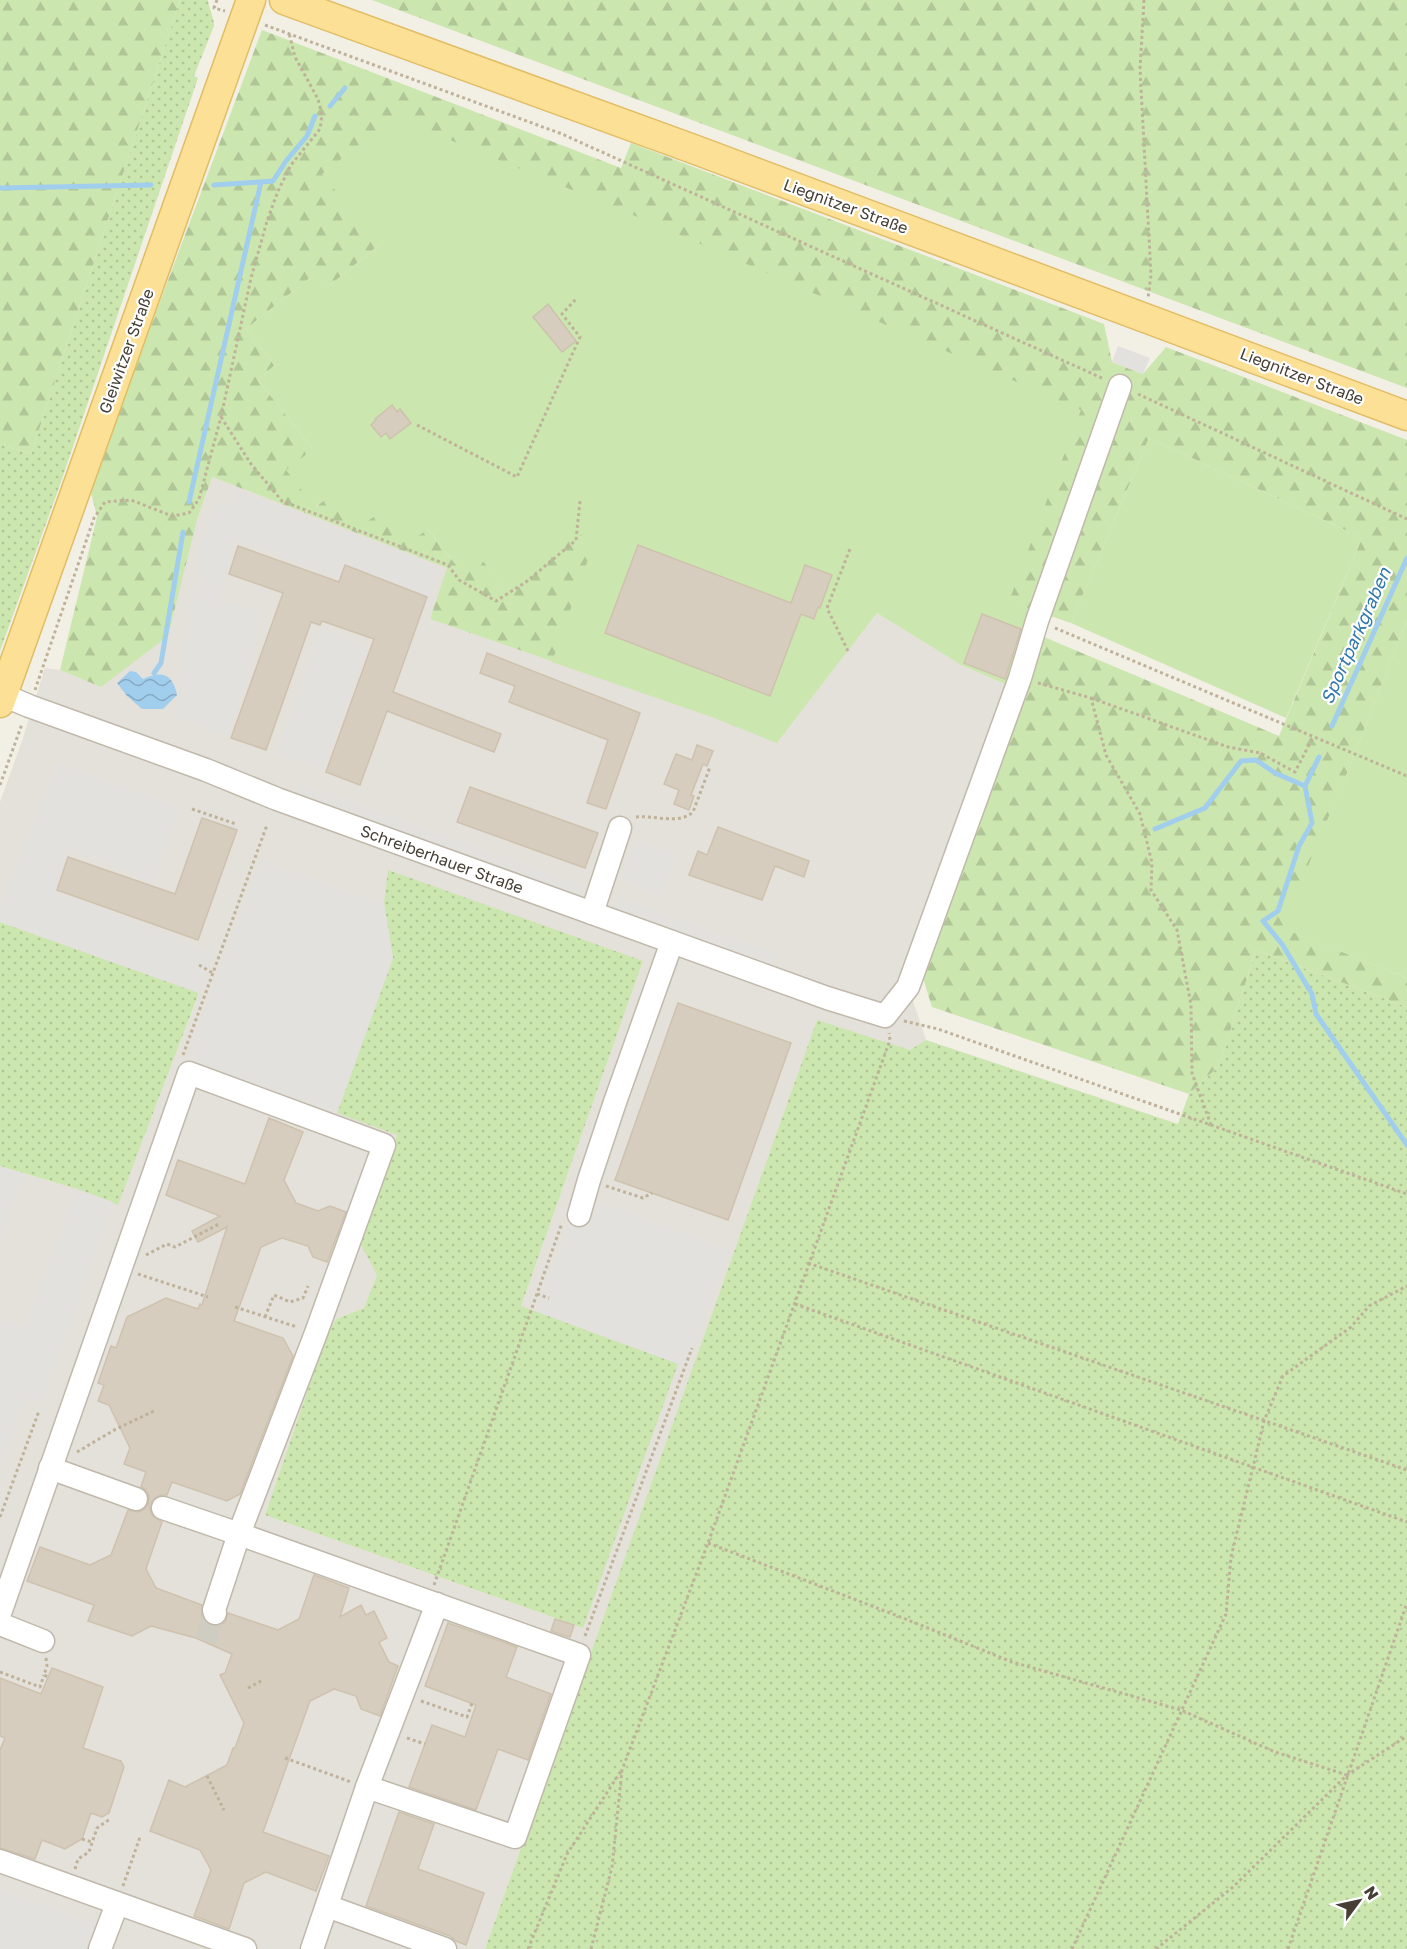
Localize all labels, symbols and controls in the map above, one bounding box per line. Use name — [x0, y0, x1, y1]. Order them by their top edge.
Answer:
street label: Liegnitzer Straße — [781, 174, 911, 238]
street label: Gleiwitzer Straße — [94, 286, 158, 416]
street label: Liegnitzer Straße — [1237, 343, 1367, 409]
water label: Sportparkgraben — [1315, 563, 1395, 707]
street label: Schreiberhauer Straße — [358, 820, 526, 898]
north arrow — [1329, 1871, 1389, 1931]
text: N — [1360, 1882, 1383, 1903]

